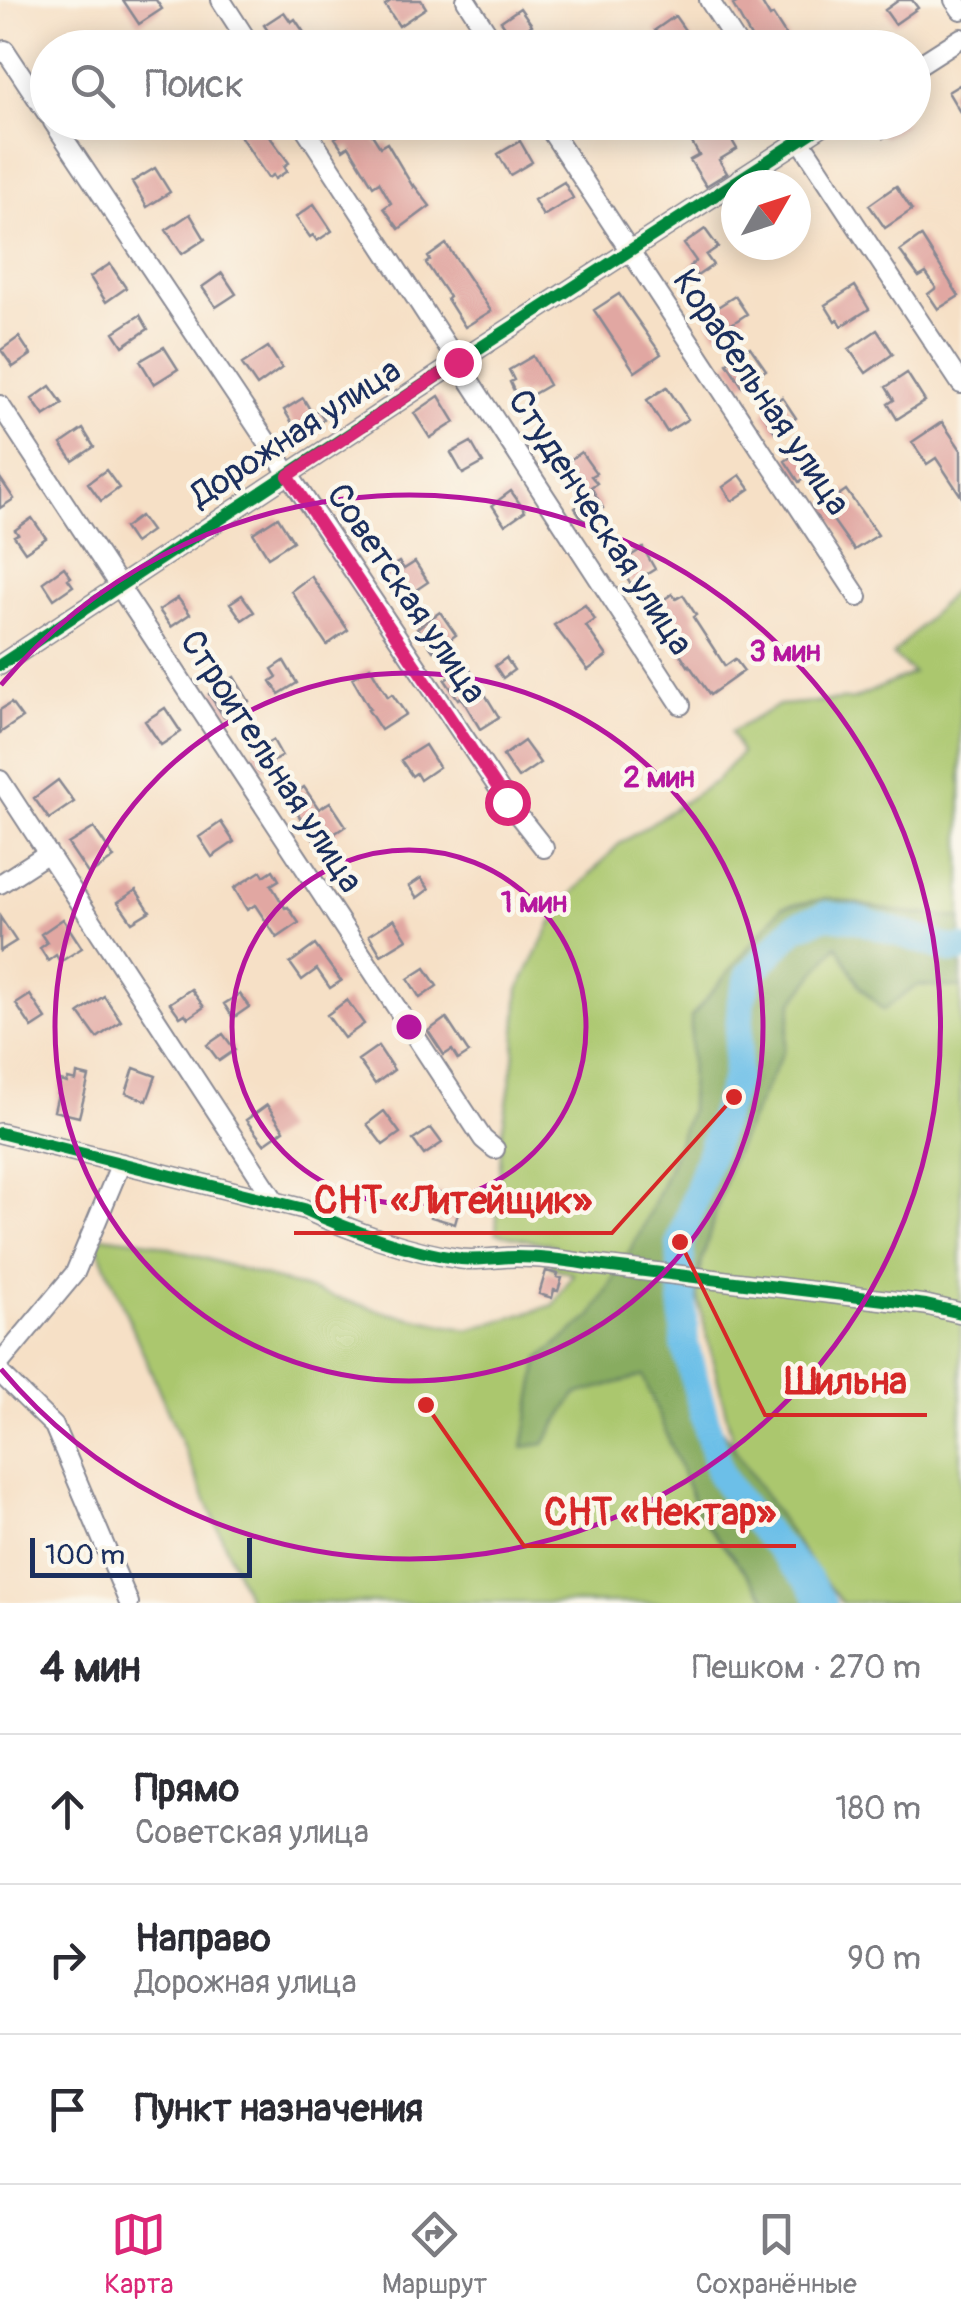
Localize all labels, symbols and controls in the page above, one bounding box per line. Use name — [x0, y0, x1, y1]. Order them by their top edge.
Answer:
search box — [30, 30, 931, 140]
icon: search — [65, 58, 120, 113]
text: Поиск — [145, 61, 244, 109]
north arrow — [721, 170, 811, 260]
street label: Корабельная улица — [663, 261, 860, 524]
route end — [436, 340, 482, 386]
street label: Дорожная улица — [180, 348, 409, 518]
street label: Студенческая улица — [498, 381, 702, 664]
street label: Советская улица — [316, 475, 496, 712]
street label: Строительная улица — [170, 622, 372, 901]
text: 3 мин — [749, 633, 821, 670]
text: 2 мин — [623, 759, 695, 796]
route start — [485, 780, 531, 826]
text: 1 мин — [501, 884, 567, 921]
centre of rings — [391, 1009, 427, 1045]
callout: СНТ «Литейщик» — [294, 1165, 612, 1233]
text: СНТ «Литейщик» — [314, 1177, 593, 1225]
callout: Шильна — [765, 1347, 927, 1415]
text: Шильна — [784, 1358, 907, 1406]
callout: СНТ «Нектар» — [524, 1478, 796, 1546]
text: СНТ «Нектар» — [544, 1489, 777, 1537]
scale bar — [30, 1533, 252, 1578]
text: 100 m — [45, 1538, 125, 1573]
text: 4 мин — [40, 1642, 141, 1694]
text: Пешком · 270 m — [692, 1648, 921, 1688]
text: Прямо — [135, 1765, 239, 1813]
icon: ahead — [40, 1782, 95, 1837]
text: 180 m — [835, 1789, 921, 1829]
text: Советская улица — [135, 1813, 369, 1853]
text: Направо — [135, 1915, 271, 1963]
icon: right — [40, 1932, 95, 1987]
text: 90 m — [847, 1939, 921, 1979]
text: Дорожная улица — [135, 1963, 357, 2003]
icon: arrive — [40, 2082, 95, 2137]
text: Пункт назначения — [135, 2085, 423, 2133]
tab: Карта — [104, 2207, 174, 2302]
tab: Маршрут — [382, 2207, 487, 2302]
tab: Сохранённые — [695, 2207, 857, 2302]

